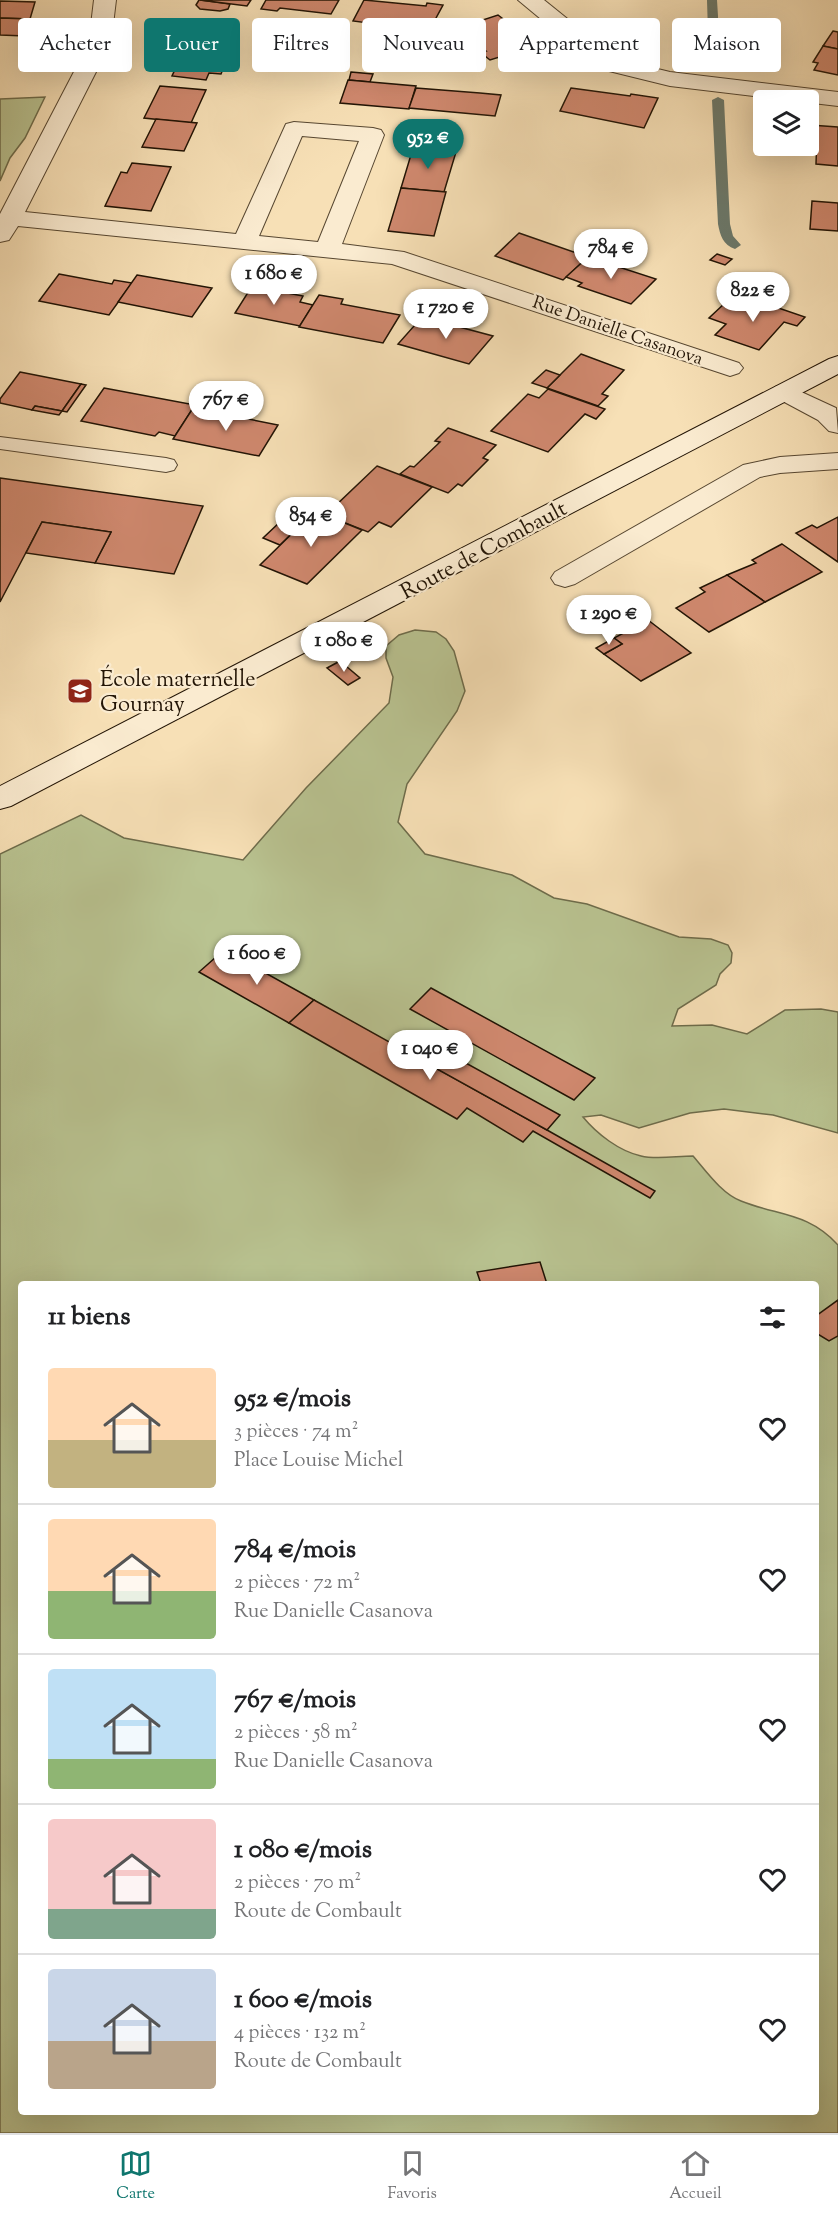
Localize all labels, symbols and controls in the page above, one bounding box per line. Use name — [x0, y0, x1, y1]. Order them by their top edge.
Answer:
chip: Acheter — [18, 18, 132, 72]
chip: Louer — [144, 18, 240, 72]
chip: Filtres — [252, 18, 350, 72]
chip: Nouveau — [362, 18, 486, 72]
chip: Appartement — [498, 18, 660, 72]
chip: Maison — [672, 18, 781, 72]
map controls — [753, 90, 819, 156]
button: layers — [753, 90, 819, 156]
pin: 952 € — [386, 119, 470, 170]
text: 952 € — [407, 124, 449, 153]
pin: 784 € — [569, 229, 653, 280]
text: 784 € — [588, 234, 634, 263]
pin: 1 680 € — [219, 255, 329, 306]
text: 1 680 € — [245, 260, 303, 289]
pin: 822 € — [711, 272, 795, 323]
text: 822 € — [730, 277, 776, 306]
pin: 1 720 € — [391, 289, 501, 340]
street label: Rue Danielle Casanova — [528, 290, 706, 373]
text: 1 720 € — [417, 294, 475, 323]
pin: 767 € — [184, 381, 268, 432]
text: 767 € — [203, 386, 249, 415]
street label: Route de Combault — [395, 494, 574, 609]
pin: 854 € — [269, 497, 353, 548]
text: 854 € — [289, 502, 333, 531]
pin: 1 290 € — [554, 595, 664, 646]
text: 1 290 € — [580, 600, 638, 629]
pin: 1 080 € — [289, 622, 399, 673]
text: 1 080 € — [315, 627, 373, 656]
place label: École maternelle Gournay — [100, 664, 255, 722]
school or university icon: École maternelle Gournay — [65, 676, 95, 706]
pin: 1 600 € — [202, 935, 312, 986]
text: 1 600 € — [228, 940, 286, 969]
pin: 1 040 € — [375, 1030, 485, 1081]
text: 1 040 € — [401, 1035, 459, 1064]
text: 11 biens — [48, 1299, 130, 1336]
icon: filters — [756, 1301, 789, 1334]
text: 952 €/mois — [234, 1381, 351, 1418]
icon: home — [96, 1392, 168, 1464]
icon: heart — [756, 1412, 789, 1445]
text: 3 pièces · 74 m² — [234, 1418, 358, 1447]
text: Place Louise Michel — [234, 1447, 403, 1476]
text: 784 €/mois — [234, 1532, 356, 1569]
icon: home — [96, 1543, 168, 1615]
icon: heart — [756, 1563, 789, 1596]
text: 2 pièces · 72 m² — [234, 1569, 360, 1598]
text: Rue Danielle Casanova — [234, 1598, 433, 1627]
text: 767 €/mois — [234, 1682, 356, 1719]
icon: home — [96, 1693, 168, 1765]
icon: heart — [756, 1713, 789, 1746]
text: 2 pièces · 58 m² — [234, 1719, 358, 1748]
text: Rue Danielle Casanova — [234, 1748, 433, 1777]
text: 1 080 €/mois — [234, 1832, 372, 1869]
icon: home — [96, 1843, 168, 1915]
icon: heart — [756, 1863, 789, 1896]
text: 2 pièces · 70 m² — [234, 1869, 361, 1898]
text: Route de Combault — [234, 1898, 402, 1927]
text: 1 600 €/mois — [234, 1982, 372, 2019]
icon: home — [96, 1993, 168, 2065]
icon: heart — [756, 2013, 789, 2046]
text: 4 pièces · 132 m² — [234, 2019, 366, 2048]
text: Route de Combault — [234, 2048, 402, 2077]
tab: Carte — [116, 2147, 155, 2206]
tab: Favoris — [388, 2147, 437, 2206]
tab: Accueil — [669, 2147, 722, 2206]

